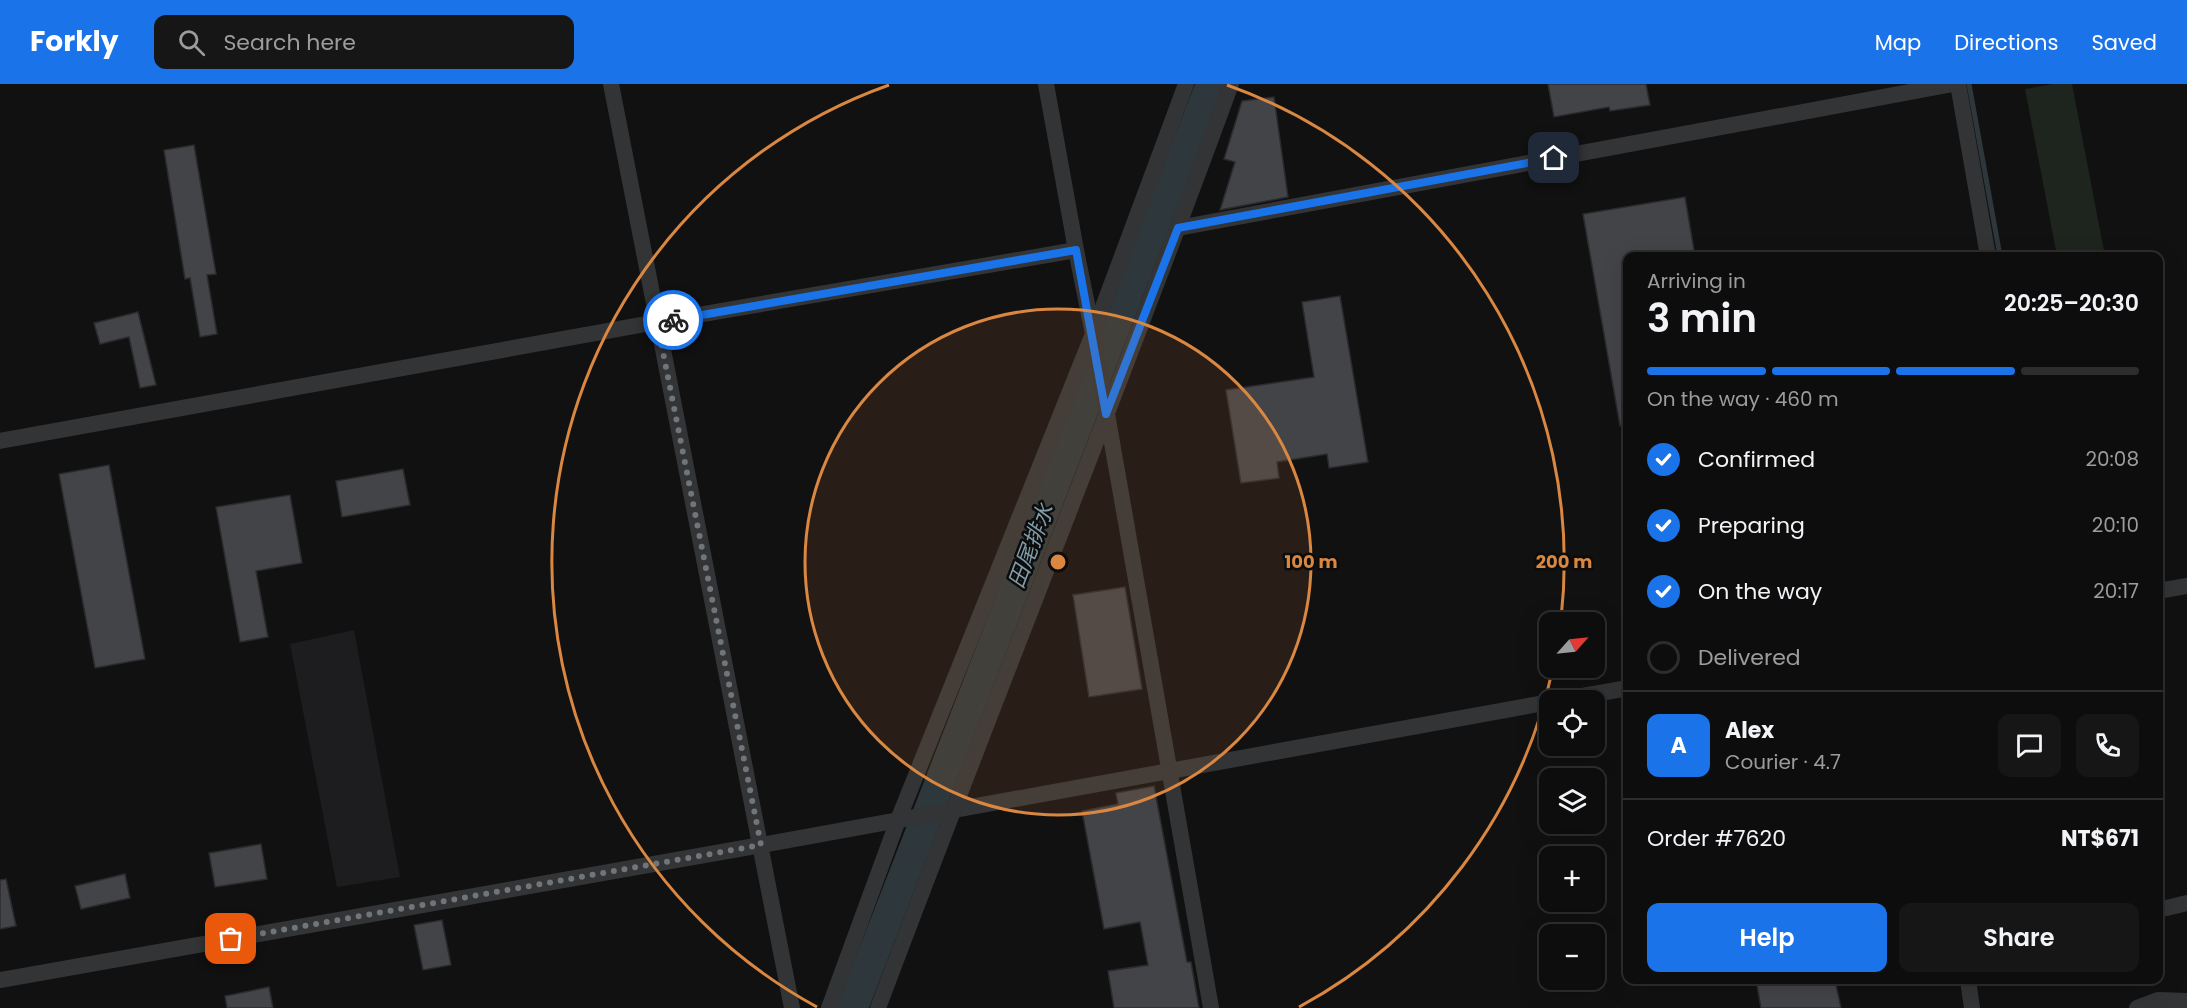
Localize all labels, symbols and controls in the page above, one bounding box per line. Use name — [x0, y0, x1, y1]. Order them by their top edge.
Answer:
search box — [154, 15, 574, 69]
text: Forkly — [30, 22, 118, 61]
icon: search — [175, 26, 208, 59]
text: Search here — [223, 27, 356, 58]
text: Map — [1875, 28, 1921, 57]
text: Directions — [1954, 28, 2058, 57]
text: Saved — [2091, 28, 2157, 57]
pin — [1528, 132, 1579, 183]
icon: home — [1537, 141, 1570, 174]
text: Arriving in — [1647, 267, 1746, 295]
text: 20:25–20:30 — [2004, 288, 2139, 319]
courier — [643, 290, 703, 350]
text: 3 min — [1647, 291, 1757, 346]
icon: bike — [657, 304, 690, 337]
text: On the way · 460 m — [1647, 385, 1839, 413]
icon: check — [1647, 443, 1680, 476]
text: Confirmed — [1698, 444, 1815, 475]
text: 20:08 — [2086, 445, 2139, 473]
water label: 田尾排水 — [1001, 498, 1062, 593]
icon: check — [1647, 509, 1680, 542]
text: Preparing — [1698, 510, 1805, 541]
text: 20:10 — [2092, 511, 2139, 539]
text: 100 m — [1284, 549, 1338, 574]
text: 200 m — [1536, 549, 1592, 574]
centre of rings — [1048, 552, 1068, 572]
icon: check — [1647, 575, 1680, 608]
text: On the way — [1698, 576, 1822, 607]
text: 20:17 — [2093, 577, 2139, 605]
north arrow — [1539, 612, 1605, 678]
map controls — [1539, 612, 1605, 990]
text: Delivered — [1698, 642, 1801, 673]
button: locate — [1539, 690, 1605, 756]
button: chat — [1998, 714, 2061, 777]
button: phone — [2076, 714, 2139, 777]
text: Alex — [1725, 715, 1774, 746]
text: A — [1670, 730, 1687, 761]
text: Courier · 4.7 — [1725, 748, 1841, 776]
button: layers — [1539, 768, 1605, 834]
text: Order #7620 — [1647, 823, 1786, 854]
text: NT$671 — [2061, 823, 2139, 854]
button: + — [1539, 846, 1605, 912]
button: Help — [1647, 903, 1887, 972]
button: Share — [1899, 903, 2139, 972]
pin — [205, 913, 256, 964]
icon: bag — [214, 922, 247, 955]
button: − — [1539, 924, 1605, 990]

